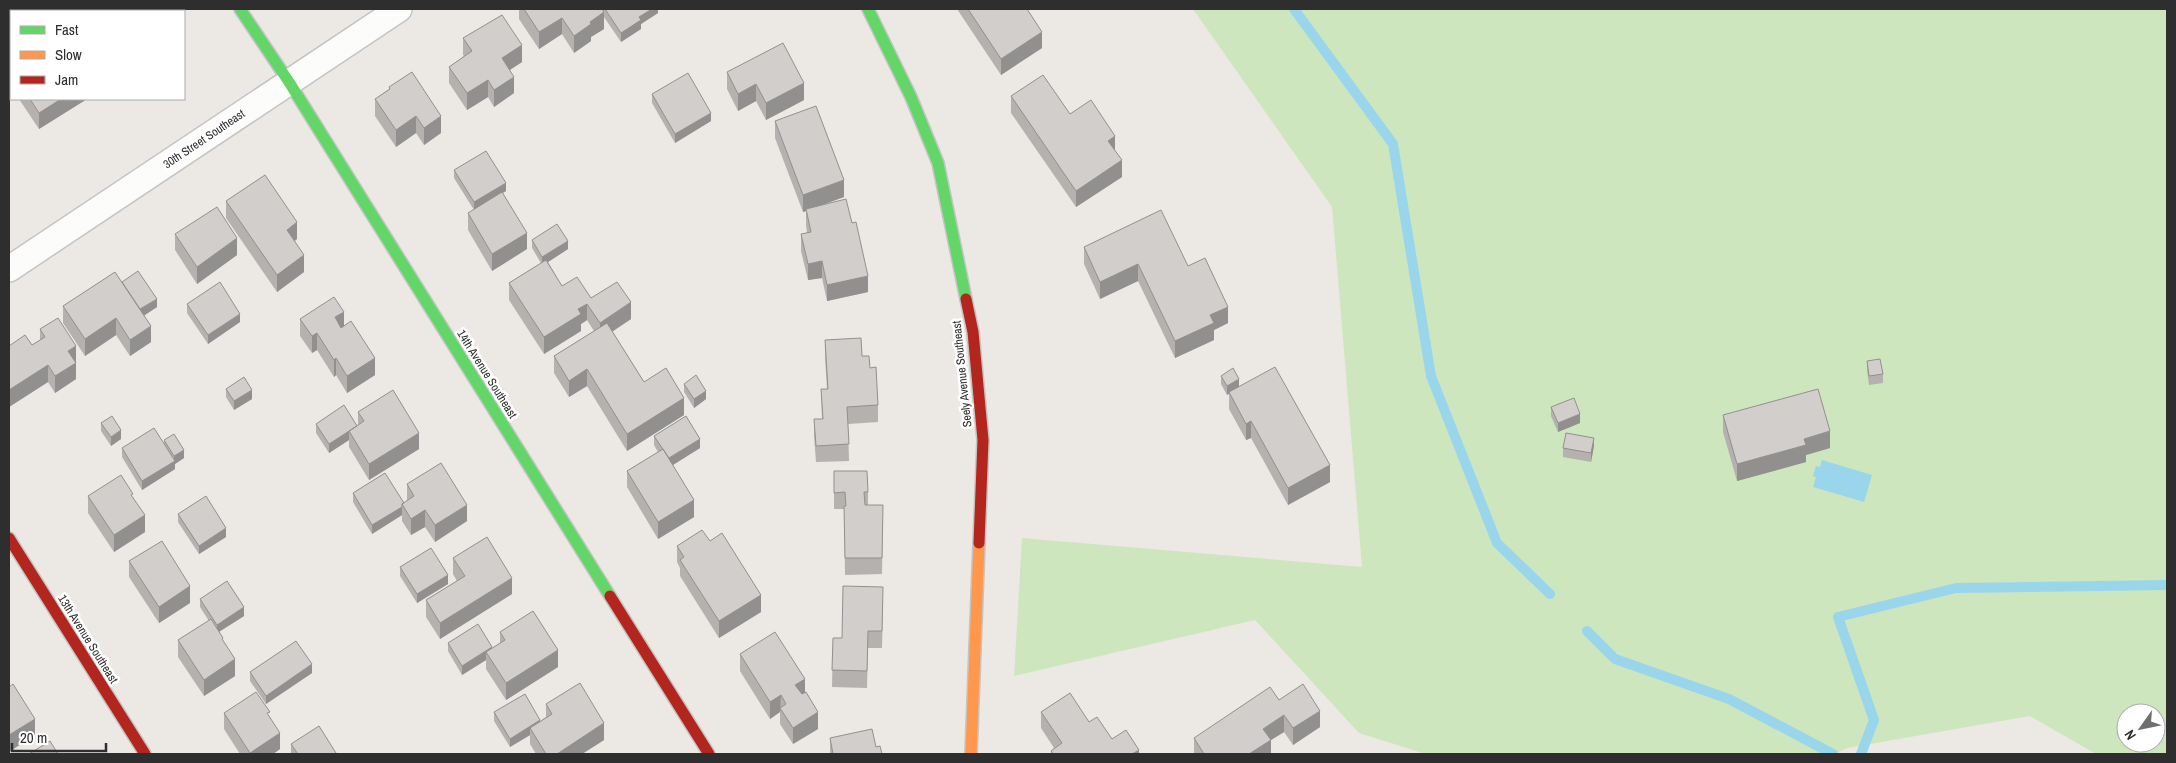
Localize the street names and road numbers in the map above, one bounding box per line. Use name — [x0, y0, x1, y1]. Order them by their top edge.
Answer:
street label: 30th Street Southeast — [160, 106, 248, 172]
street label: Seely Avenue Southeast — [948, 320, 976, 428]
street label: 14th Avenue Southeast — [453, 327, 521, 422]
street label: 13th Avenue Southeast — [54, 592, 122, 687]

